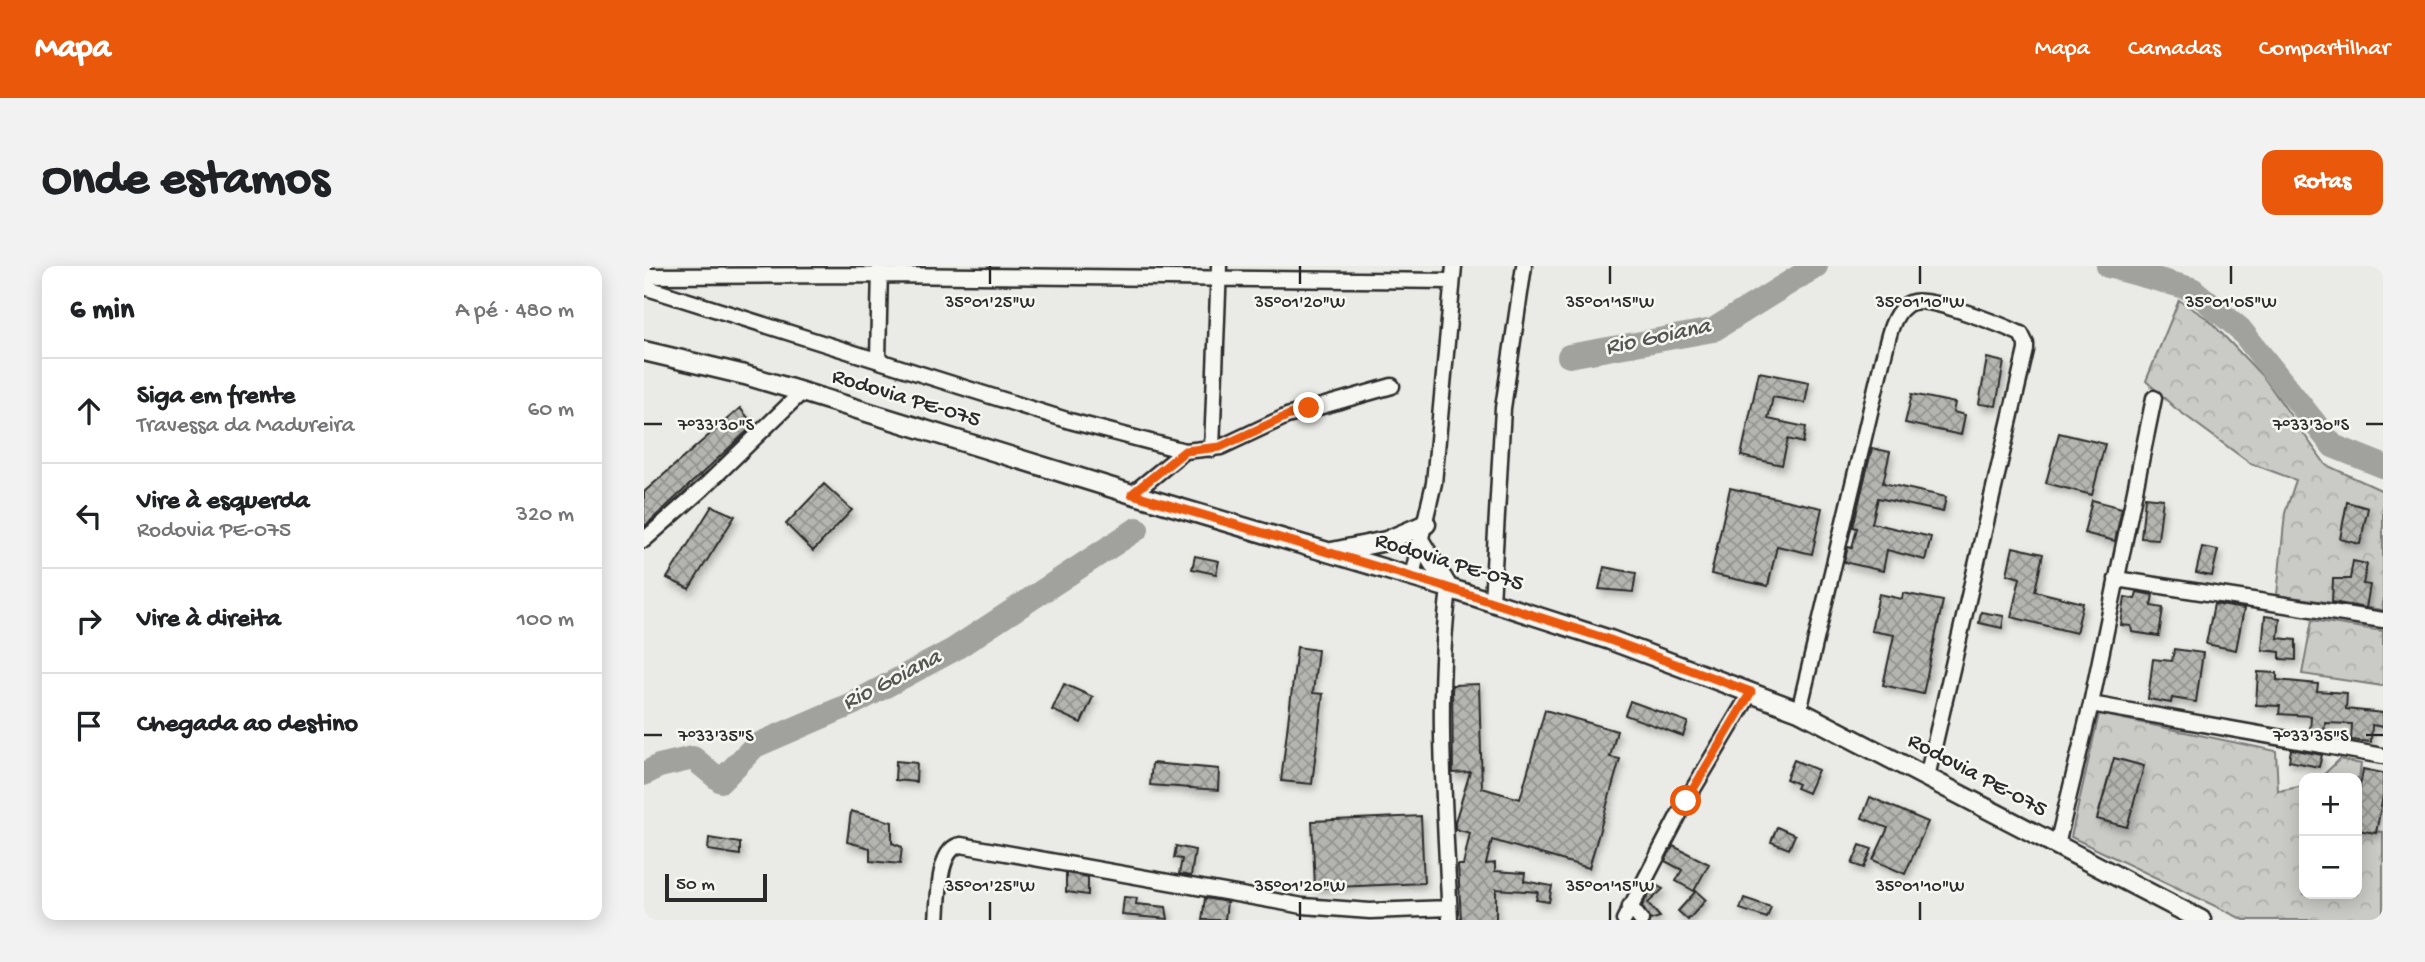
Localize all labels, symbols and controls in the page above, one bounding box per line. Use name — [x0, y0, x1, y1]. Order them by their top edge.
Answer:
text: Mapa — [35, 30, 111, 68]
text: Mapa — [2035, 35, 2090, 64]
text: Camadas — [2128, 35, 2221, 64]
text: Compartilhar — [2259, 35, 2390, 64]
button: Rotas — [2262, 150, 2383, 215]
text: Onde estamos — [42, 153, 329, 211]
text: 35°01'25"W — [944, 293, 1035, 314]
text: 35°01'20"W — [1254, 293, 1345, 314]
text: 35°01'15"W — [1565, 293, 1654, 314]
text: 35°01'10"W — [1874, 293, 1965, 314]
text: 35°01'05"W — [2184, 293, 2277, 314]
text: 6 min — [70, 294, 134, 329]
text: A pé · 480 m — [455, 298, 574, 325]
water label: Rio Goiana — [1603, 312, 1715, 363]
street label: Rodovia PE-075 — [828, 364, 984, 434]
text: Siga em frente — [137, 382, 295, 413]
icon: ahead — [70, 392, 108, 430]
route end — [1293, 392, 1324, 423]
text: 60 m — [528, 397, 574, 424]
text: Travessa da Madureira — [137, 413, 355, 440]
text: 7°33'30"S — [677, 416, 755, 437]
text: 7°33'30"S — [2272, 416, 2350, 437]
text: Vire à esquerda — [137, 487, 310, 518]
icon: left — [70, 497, 108, 535]
text: 320 m — [516, 502, 574, 529]
text: Rodovia PE-075 — [137, 518, 291, 545]
street label: Rodovia PE-075 — [1371, 528, 1527, 598]
icon: right — [70, 602, 108, 640]
text: Vire à direita — [137, 605, 281, 636]
text: 100 m — [517, 607, 574, 634]
water label: Rio Goiana — [838, 643, 948, 718]
icon: arrive — [70, 707, 108, 745]
text: Chegada ao destino — [137, 710, 358, 741]
text: 7°33'35"S — [677, 727, 754, 748]
text: 7°33'35"S — [2272, 727, 2349, 748]
street label: Rodovia PE-075 — [1903, 728, 2051, 824]
map controls — [2299, 773, 2362, 899]
button: + — [2299, 773, 2362, 836]
route start — [1670, 785, 1701, 816]
button: − — [2299, 836, 2362, 899]
scale bar — [665, 871, 766, 903]
text: 50 m — [676, 874, 715, 897]
text: 35°01'25"W — [944, 877, 1035, 898]
text: 35°01'20"W — [1254, 877, 1345, 898]
text: 35°01'15"W — [1565, 877, 1654, 898]
text: 35°01'10"W — [1874, 877, 1965, 898]

